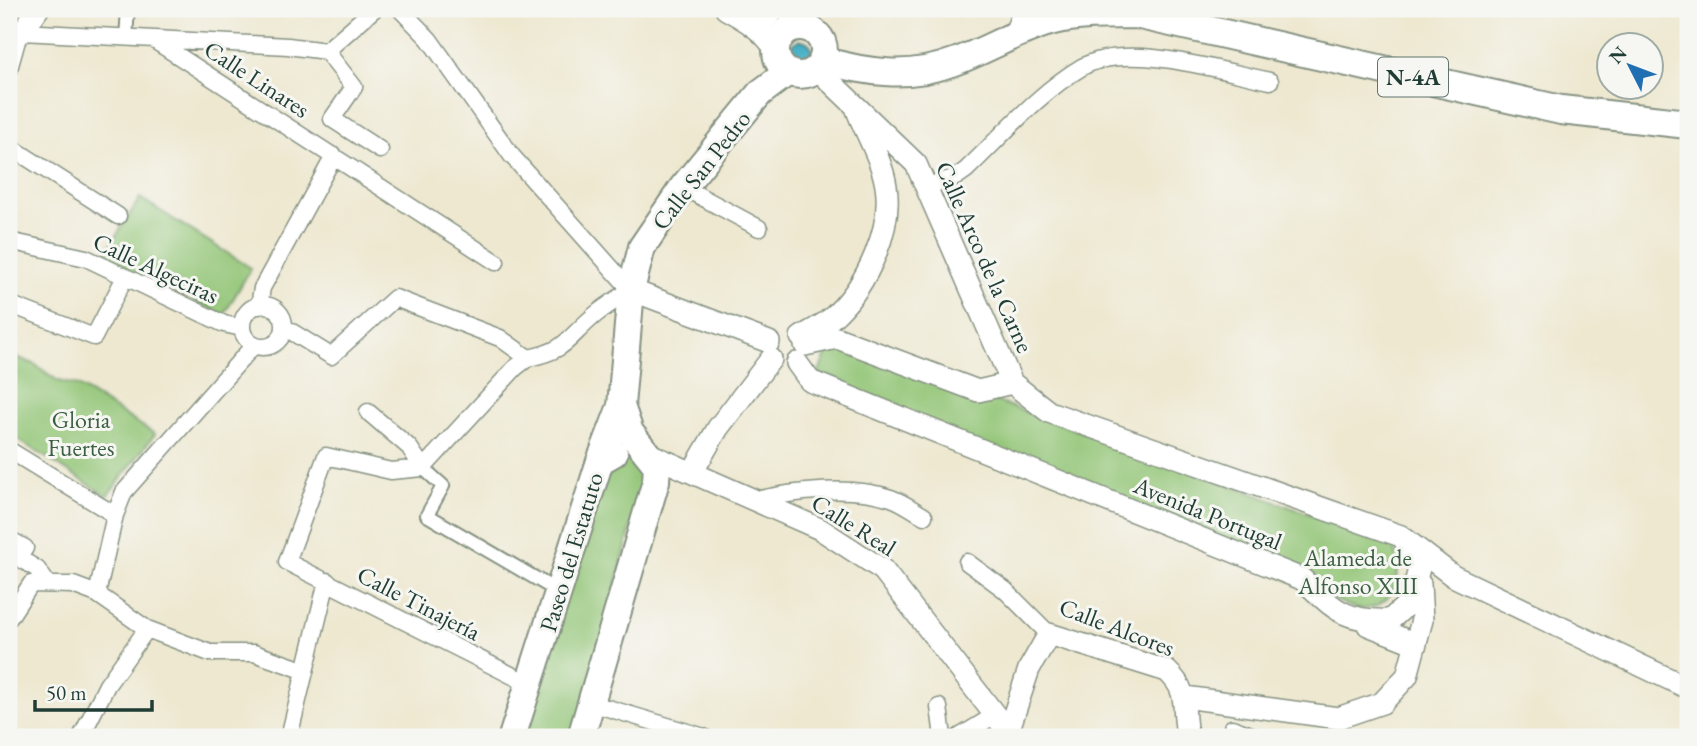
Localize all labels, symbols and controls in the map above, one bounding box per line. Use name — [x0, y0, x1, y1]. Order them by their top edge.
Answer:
north arrow — [1596, 32, 1666, 102]
street label: Calle Linares — [198, 33, 316, 125]
text: N — [1603, 40, 1633, 69]
road number: N-4A — [1378, 58, 1448, 96]
street label: Calle San Pedro — [645, 104, 758, 236]
street label: Calle Arco de la Carne — [929, 157, 1041, 357]
street label: Calle Algeciras — [88, 225, 224, 311]
park label: Gloria Fuertes — [48, 404, 114, 463]
street label: Paseo del Estatuto — [532, 468, 610, 636]
street label: Avenida Portugal — [1128, 469, 1287, 557]
street label: Calle Real — [806, 487, 902, 563]
park label: Alameda de Alfonso XIII — [1297, 542, 1418, 601]
street label: Calle Tinajería — [352, 559, 486, 648]
street label: Calle Alcores — [1055, 591, 1179, 663]
scale bar — [35, 669, 152, 713]
text: 50 m — [46, 679, 87, 706]

